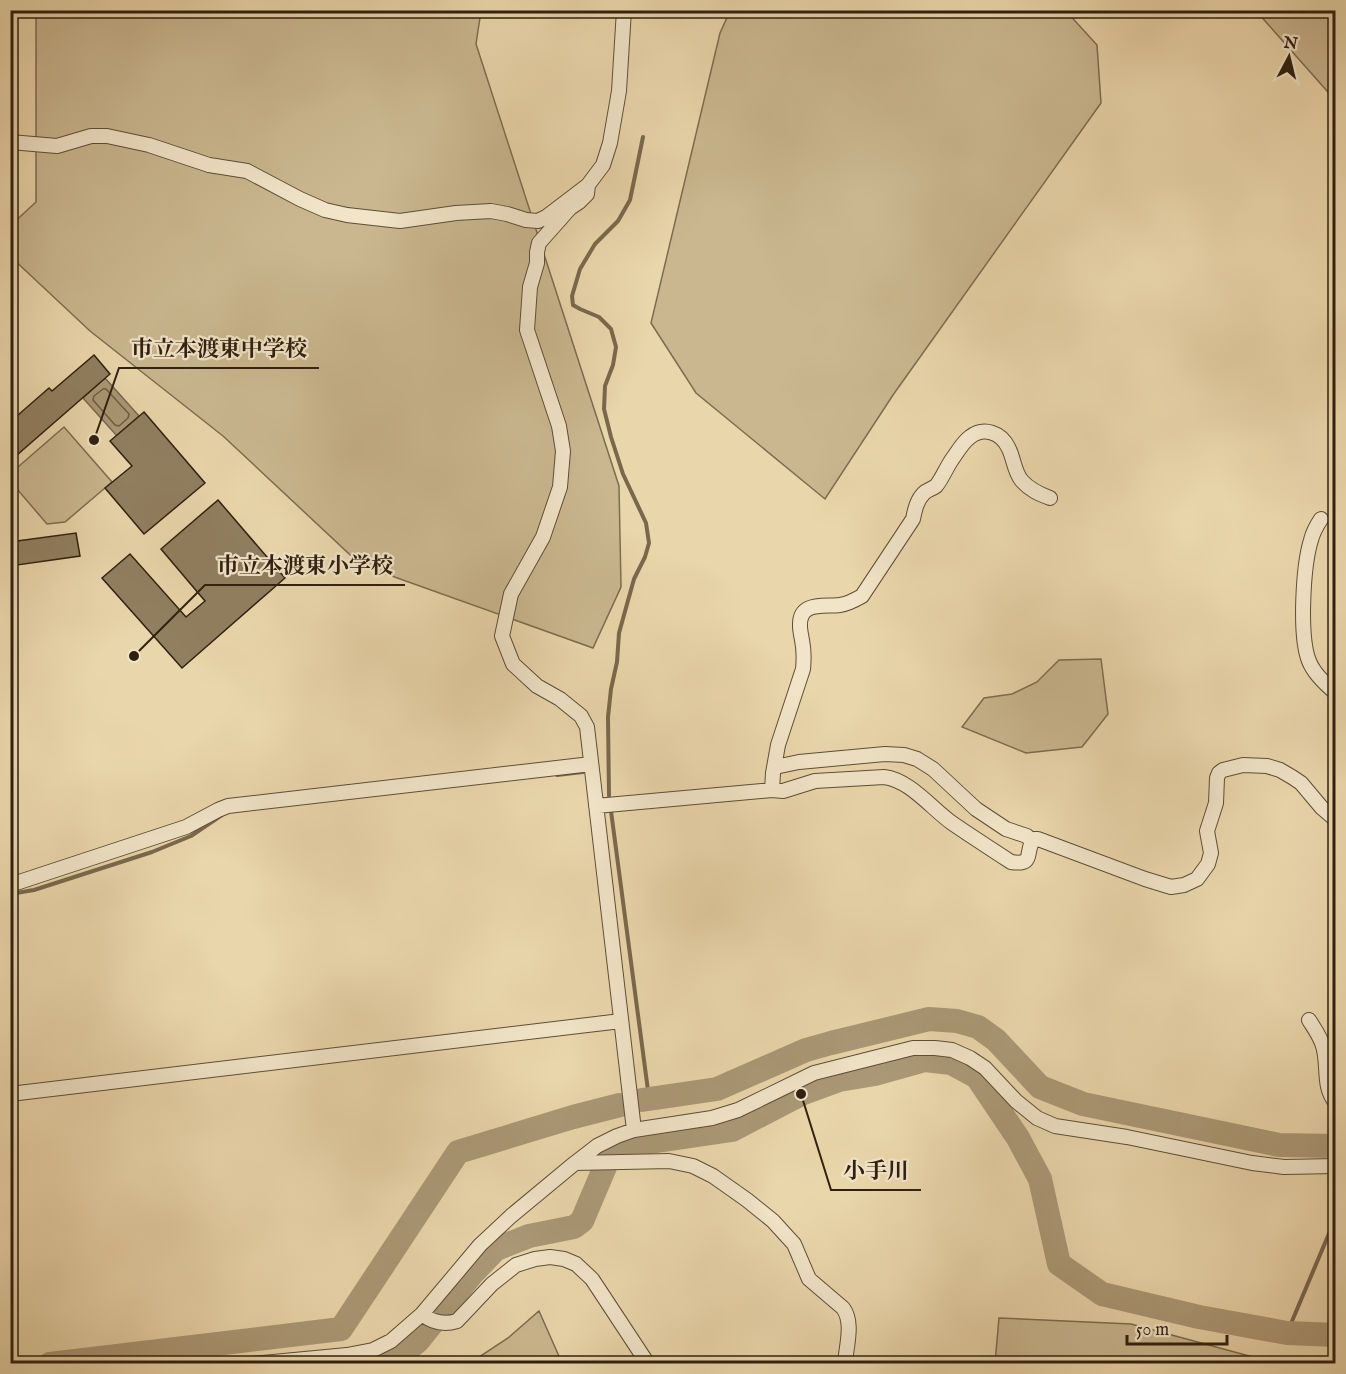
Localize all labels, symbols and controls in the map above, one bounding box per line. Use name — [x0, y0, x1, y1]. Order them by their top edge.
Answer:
north arrow — [1259, 27, 1319, 87]
text: N — [1282, 33, 1299, 55]
callout: 市立本渡東中学校 — [119, 328, 319, 368]
text: 市立本渡東中学校 — [131, 336, 307, 364]
callout: 市立本渡東小学校 — [205, 545, 405, 585]
text: 市立本渡東小学校 — [217, 553, 393, 581]
callout: 小手川 — [831, 1150, 921, 1190]
text: 小手川 — [843, 1158, 909, 1186]
scale bar — [1127, 1308, 1228, 1346]
text: 50 m — [1136, 1319, 1169, 1342]

